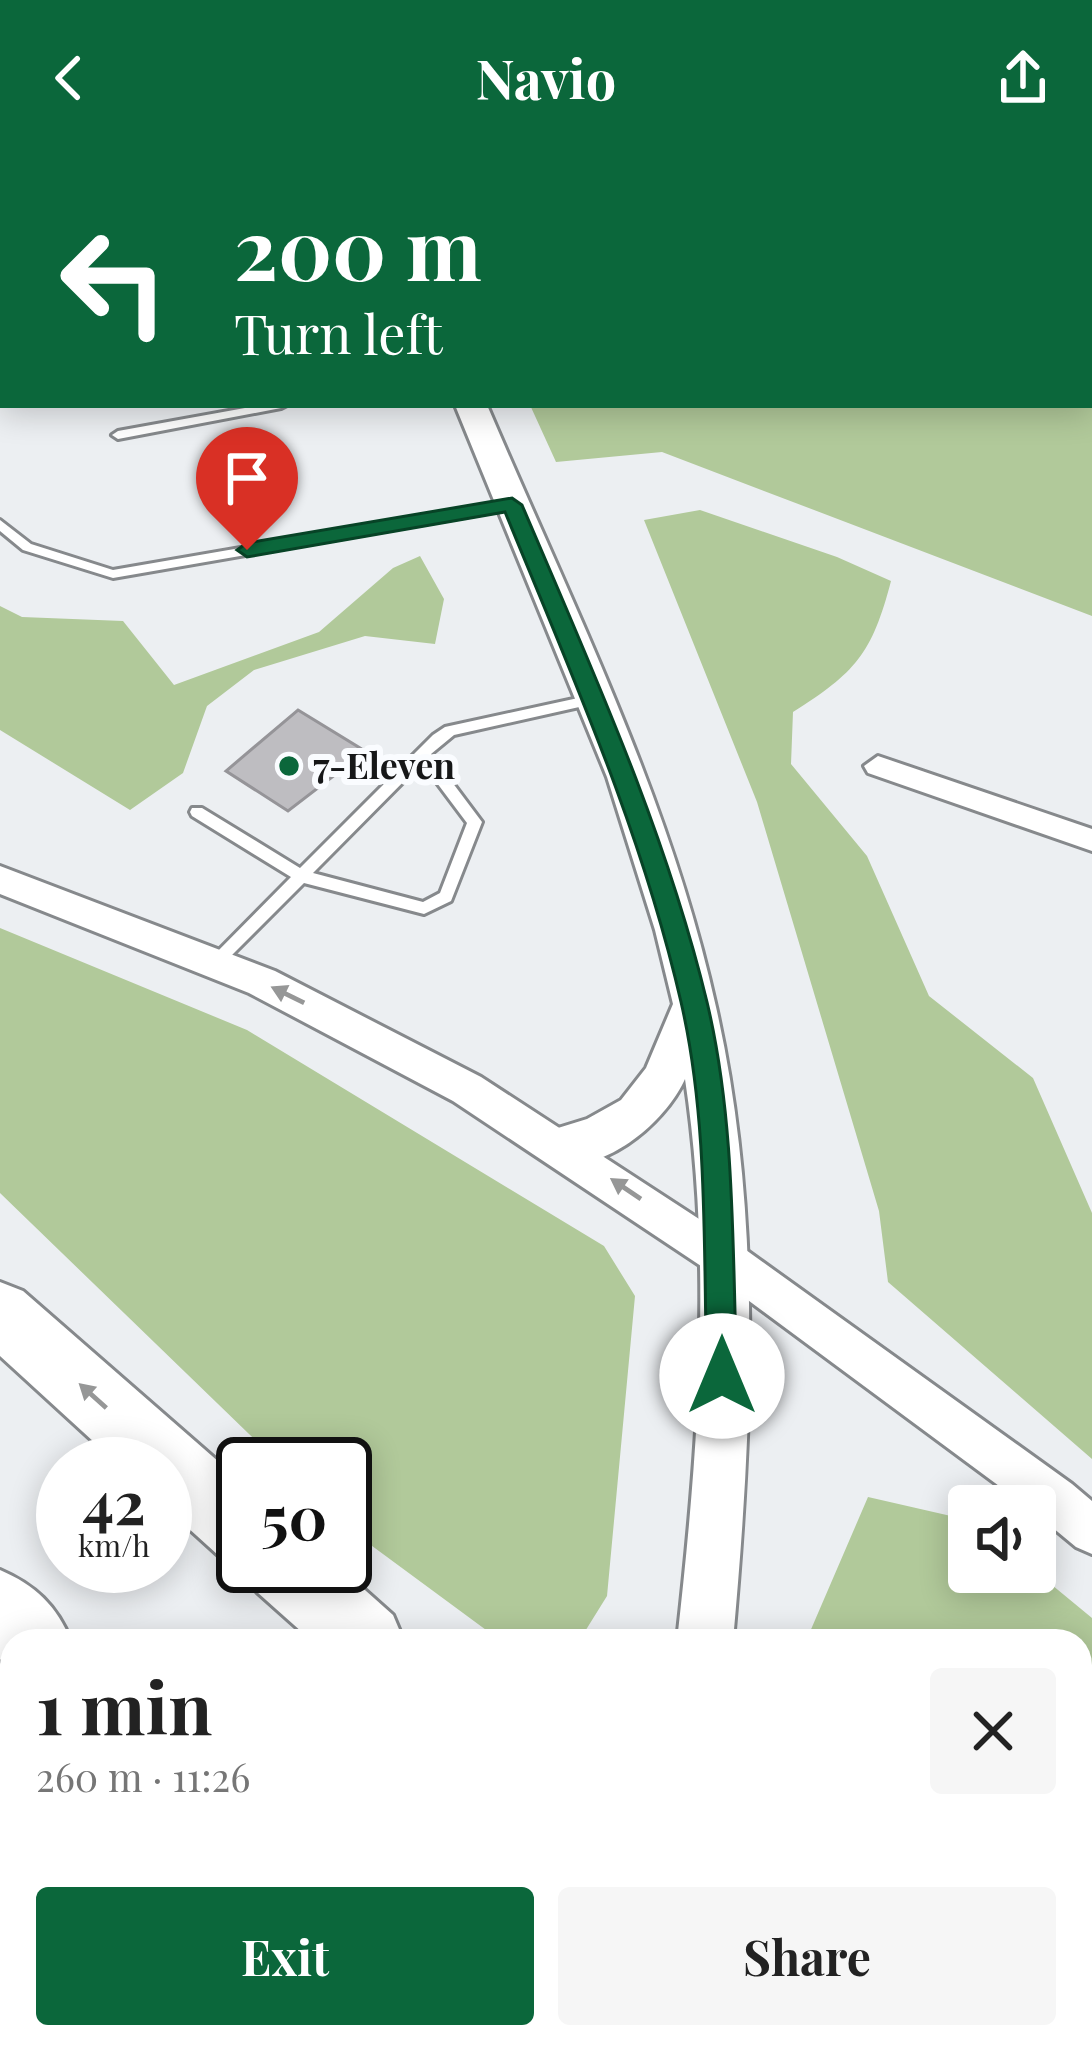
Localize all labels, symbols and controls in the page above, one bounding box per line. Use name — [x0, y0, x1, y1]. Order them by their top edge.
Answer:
text: Navio — [476, 42, 616, 114]
icon: back — [36, 45, 102, 111]
icon: share — [990, 45, 1056, 111]
text: 200 m — [234, 190, 482, 302]
icon: left — [36, 204, 192, 360]
text: Turn left — [234, 297, 443, 369]
pin — [196, 427, 298, 550]
icon: arrive — [214, 445, 280, 511]
place label: 7-Eleven — [313, 740, 455, 788]
marker: 7-Eleven — [276, 753, 302, 779]
one-way arrow — [270, 985, 305, 1005]
one-way arrow — [610, 1179, 642, 1202]
position arrow — [659, 1313, 785, 1439]
one-way arrow — [78, 1383, 108, 1410]
speed limit sign: 50 — [216, 1437, 372, 1593]
text: 42 — [82, 1460, 146, 1540]
map controls — [948, 1485, 1056, 1593]
button: sound — [948, 1485, 1056, 1593]
text: km/h — [78, 1525, 150, 1565]
text: 1 min — [36, 1657, 212, 1753]
button: close — [930, 1668, 1056, 1794]
text: 260 m · 11:26 — [36, 1750, 250, 1802]
button: Exit — [36, 1887, 534, 2025]
button: Share — [558, 1887, 1056, 2025]

